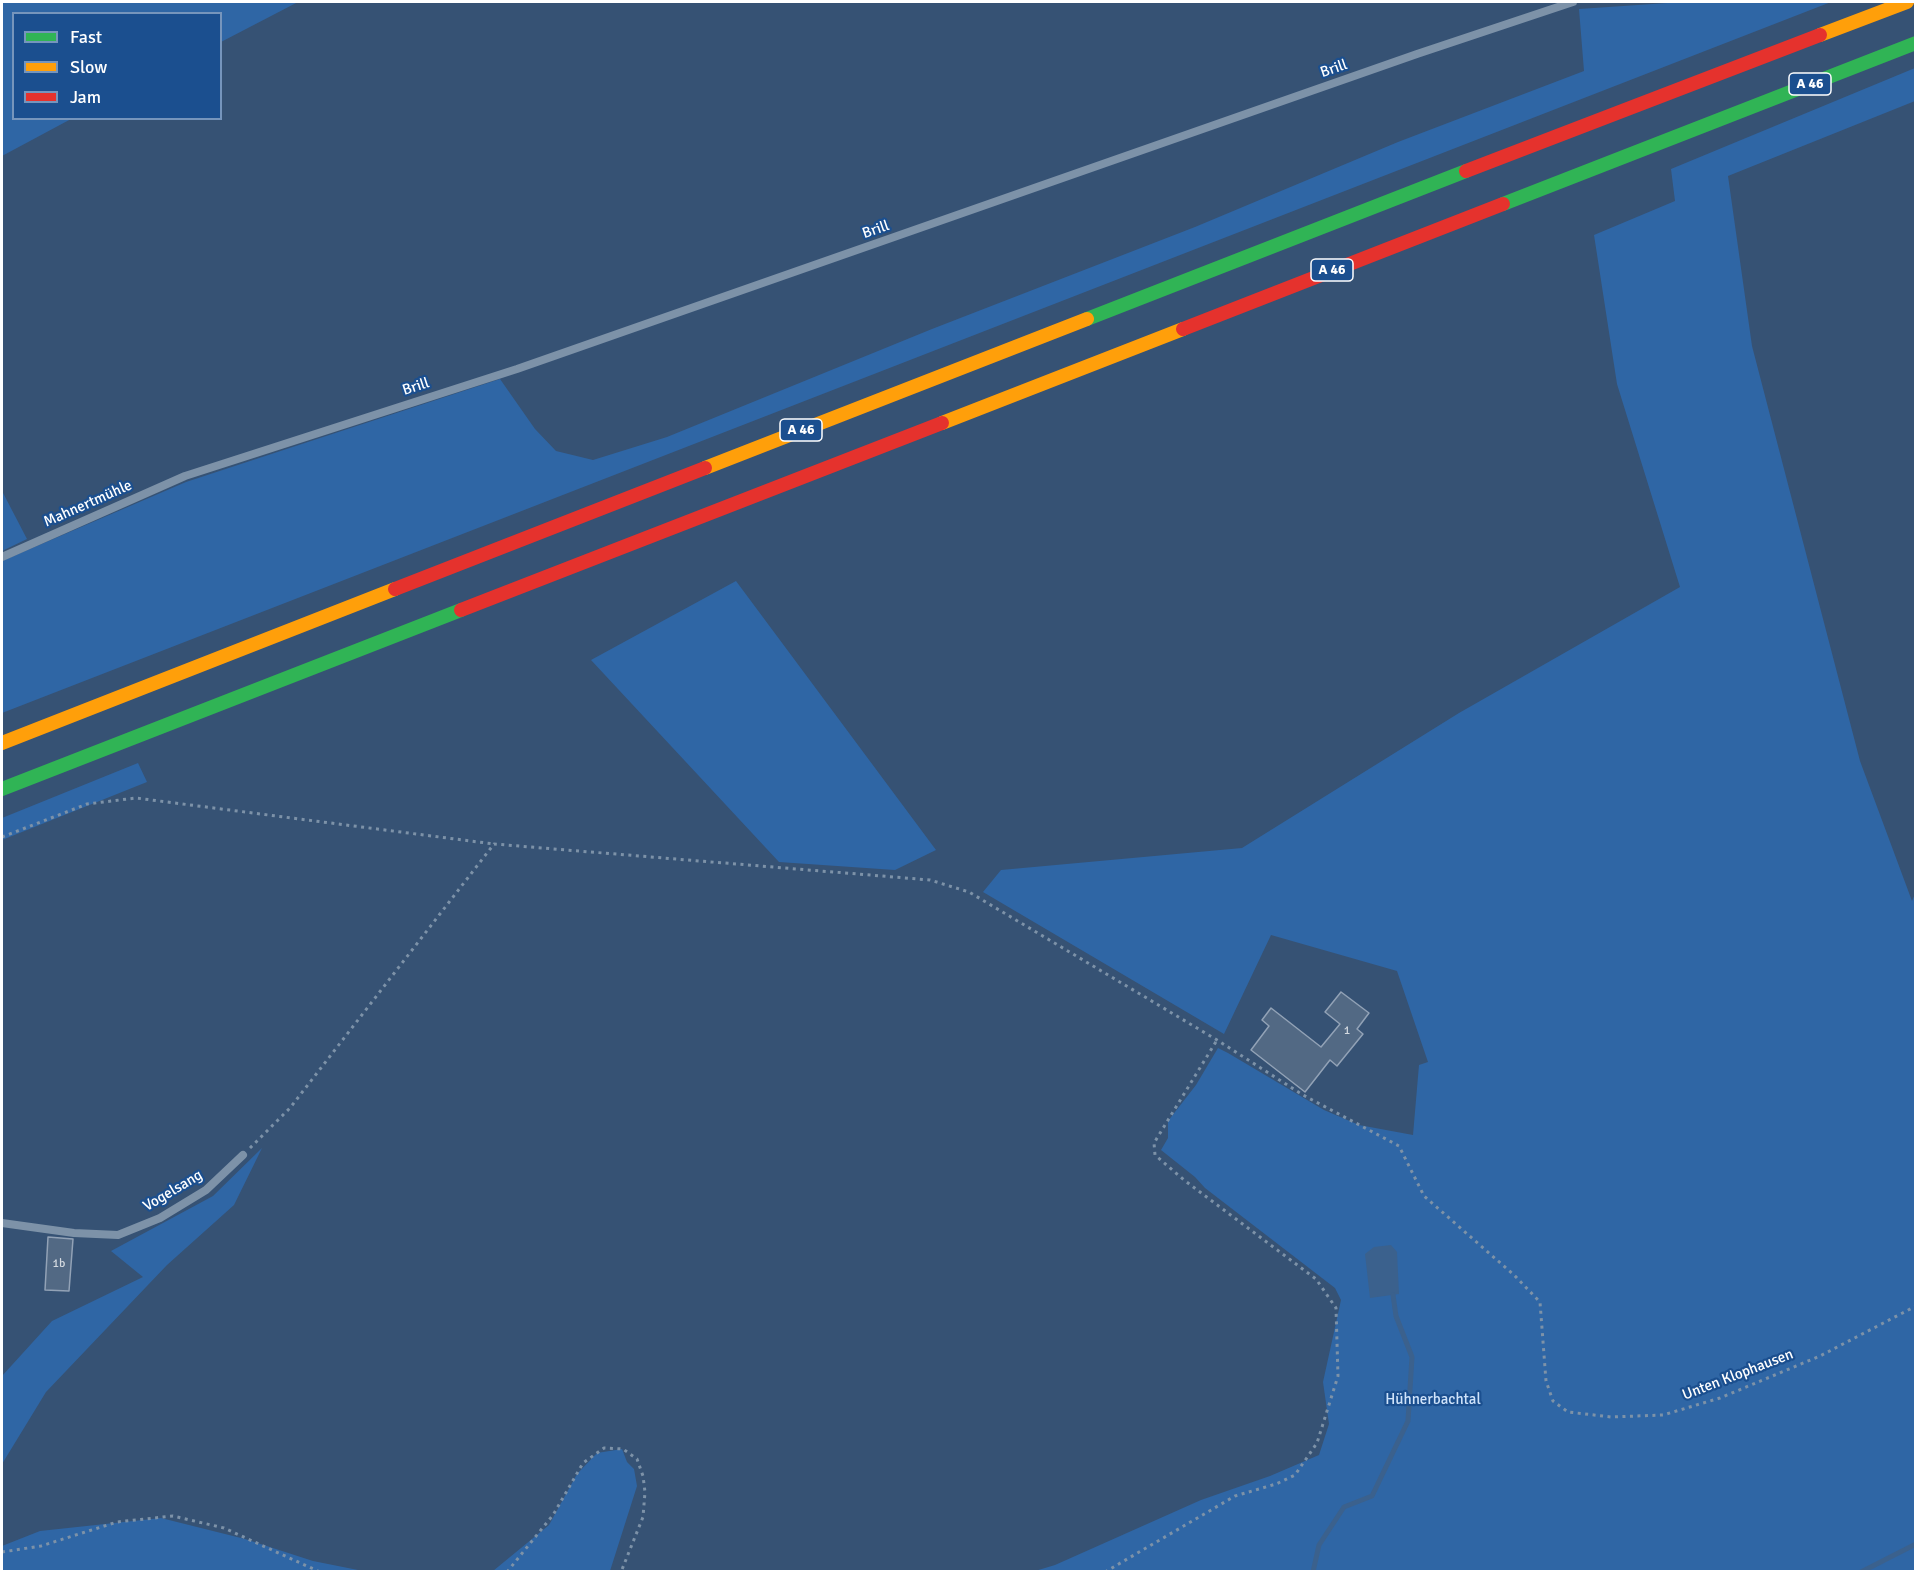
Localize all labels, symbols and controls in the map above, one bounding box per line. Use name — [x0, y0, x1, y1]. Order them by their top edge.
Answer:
legend — [12, 12, 222, 120]
text: Fast — [70, 26, 102, 48]
text: Slow — [70, 56, 107, 78]
street label: Brill — [1318, 56, 1350, 82]
road number: A 46 — [1789, 73, 1831, 95]
text: Jam — [70, 86, 101, 108]
street label: Brill — [860, 217, 892, 243]
road number: A 46 — [1311, 259, 1353, 281]
street label: Brill — [400, 374, 432, 400]
road number: A 46 — [780, 419, 822, 441]
street label: Mahnertmühle — [41, 477, 135, 531]
house number: 1 — [1344, 1024, 1350, 1038]
street label: Vogelsang — [140, 1166, 206, 1216]
house number: 1b — [53, 1257, 65, 1271]
street label: Unten Klophausen — [1680, 1346, 1796, 1404]
park label: Hühnerbachtal — [1385, 1391, 1481, 1409]

